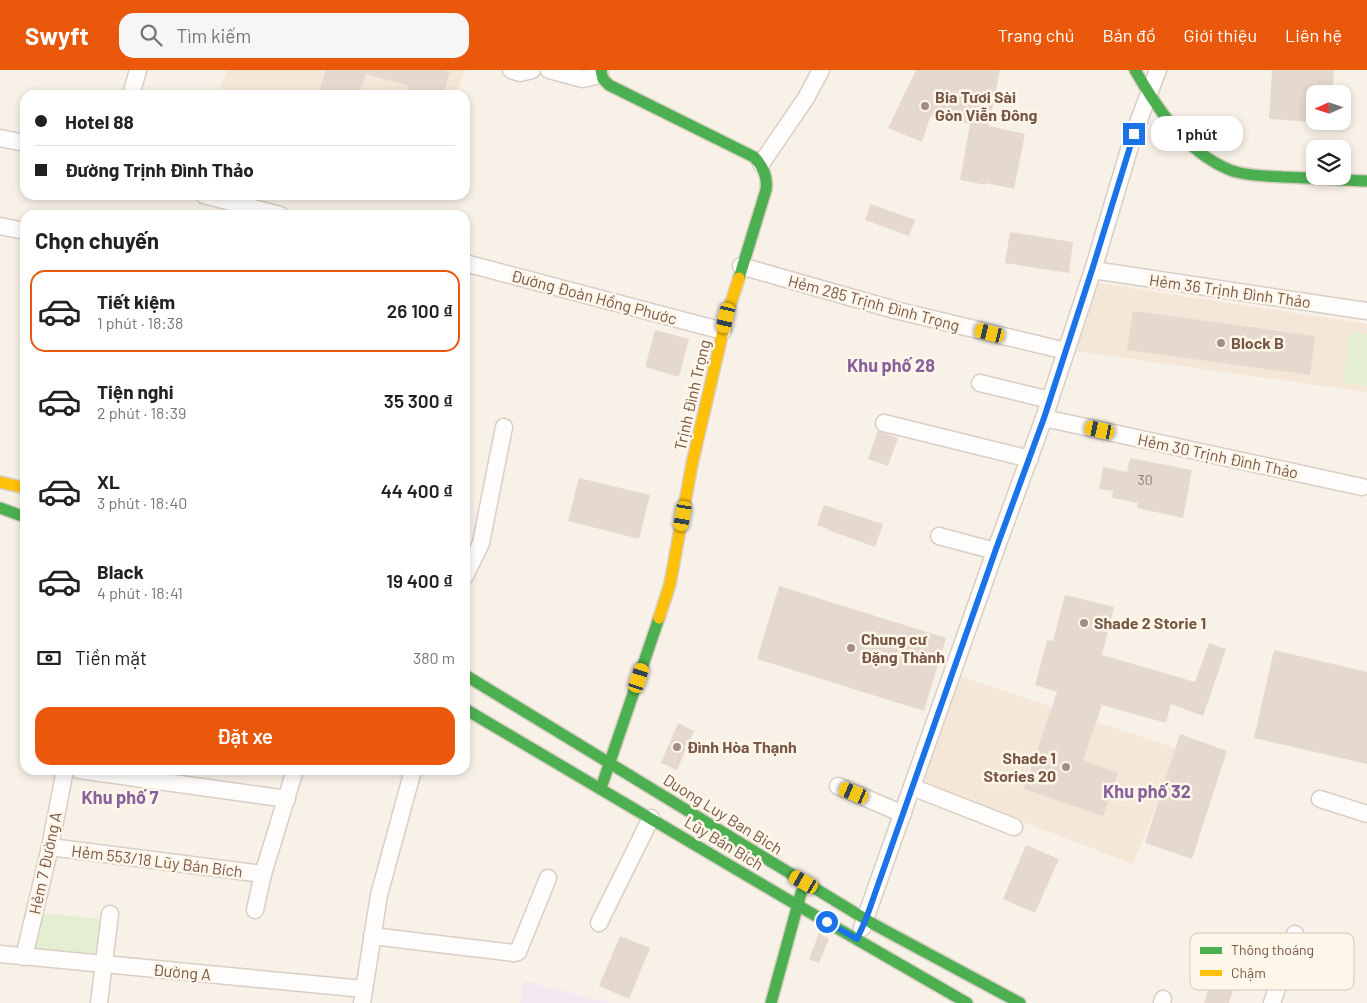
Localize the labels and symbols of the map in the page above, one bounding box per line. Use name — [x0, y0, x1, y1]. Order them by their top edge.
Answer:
north arrow — [1306, 85, 1351, 130]
place label: Bia Tươi Sài Gòn Viễn Đông — [935, 87, 1037, 124]
marker: Bia Tươi Sài Gòn Viễn Đông — [919, 100, 931, 112]
callout: 1 phút — [1152, 116, 1244, 152]
route end — [1123, 123, 1145, 145]
street label: Đường Đoàn Hồng Phước — [509, 265, 679, 328]
street label: Hẻm 285 Trịnh Đình Trọng — [786, 270, 962, 335]
street label: Hẻm 36 Trịnh Đình Thảo — [1148, 270, 1312, 311]
car — [715, 302, 736, 334]
car — [973, 322, 1006, 344]
place label: Block B — [1231, 333, 1284, 352]
marker: Block B — [1215, 337, 1227, 349]
street label: Trịnh Đình Trọng — [670, 338, 713, 452]
district label: Khu phố 28 — [847, 354, 935, 376]
car — [1083, 420, 1116, 440]
street label: Hẻm 30 Trịnh Đình Thảo — [1136, 430, 1300, 482]
house number: 30 — [1137, 472, 1153, 488]
car — [673, 500, 692, 532]
place label: Shade 2 Storie 1 — [1094, 613, 1206, 632]
marker: Shade 2 Storie 1 — [1078, 617, 1090, 629]
place label: Chung cư Đặng Thành — [861, 629, 945, 666]
marker: Chung cư Đặng Thành — [845, 642, 857, 654]
car — [627, 661, 650, 695]
place label: Đình Hòa Thạnh — [687, 737, 797, 756]
marker: Đình Hòa Thạnh — [671, 741, 683, 753]
place label: Shade 1 Stories 20 — [983, 748, 1056, 785]
marker: Shade 1 Stories 20 — [1060, 761, 1072, 773]
street label: Duong Luy Ban Bich — [660, 769, 786, 858]
car — [837, 780, 870, 806]
district label: Khu phố 32 — [1103, 780, 1191, 802]
district label: Khu phố 7 — [82, 786, 159, 808]
street label: Hẻm 7 Đường A — [24, 810, 65, 916]
street label: Lũy Bán Bích — [681, 812, 767, 874]
street label: Hẻm 553/18 Lũy Bán Bích — [70, 841, 244, 880]
car — [787, 868, 820, 896]
route start — [816, 911, 838, 933]
legend — [1190, 933, 1354, 990]
text: Thông thoáng — [1231, 941, 1314, 958]
street label: Đường A — [152, 960, 212, 984]
text: Chậm — [1231, 964, 1266, 981]

